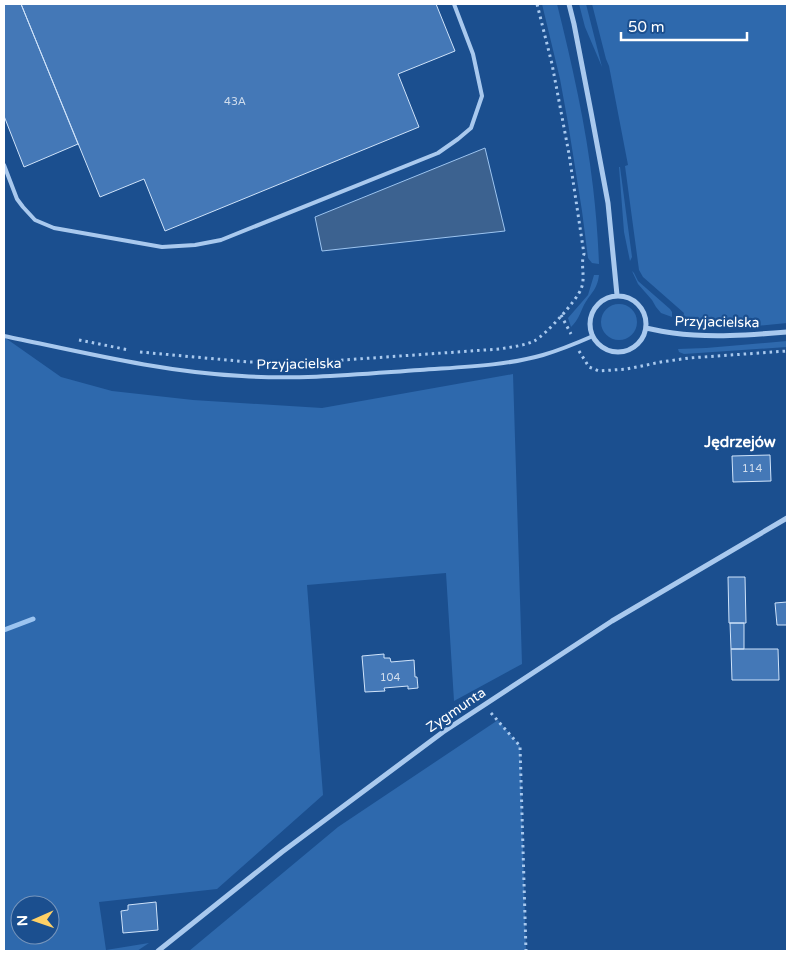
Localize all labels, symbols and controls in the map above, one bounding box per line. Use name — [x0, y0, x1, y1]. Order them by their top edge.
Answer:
scale bar — [621, 10, 747, 42]
text: 50 m — [628, 18, 665, 36]
house number: 43A — [224, 95, 246, 108]
street label: Przyjacielska — [674, 313, 760, 331]
street label: Przyjacielska — [256, 355, 342, 373]
district label: Jędrzejów — [703, 433, 776, 452]
house number: 114 — [742, 462, 762, 475]
house number: 104 — [380, 671, 400, 684]
street label: Zygmunta — [423, 684, 489, 736]
north arrow — [10, 895, 60, 945]
text: N — [14, 915, 31, 926]

